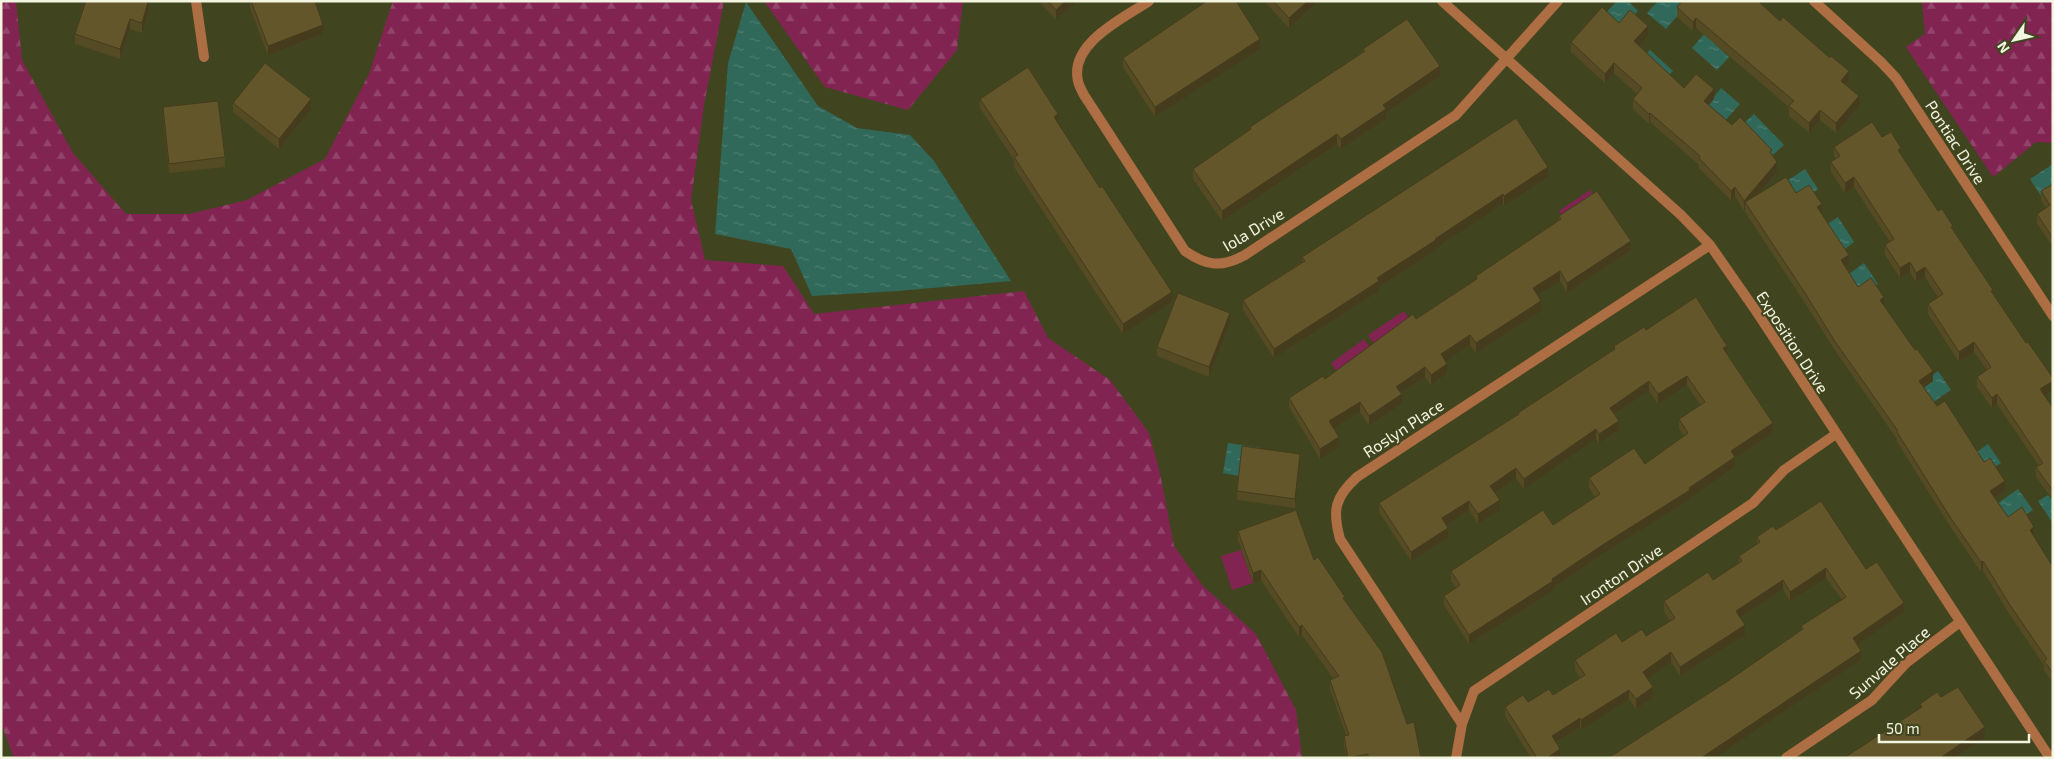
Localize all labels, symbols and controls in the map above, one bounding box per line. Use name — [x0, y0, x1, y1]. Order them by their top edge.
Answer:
north arrow — [1989, 15, 2039, 65]
text: N — [1993, 39, 2013, 56]
street label: Pontiac Drive — [1922, 97, 1990, 187]
street label: Iola Drive — [1219, 203, 1287, 255]
street label: Exposition Drive — [1753, 287, 1833, 397]
street label: Roslyn Place — [1359, 395, 1447, 461]
street label: Ironton Drive — [1576, 540, 1666, 608]
street label: Sunvale Place — [1845, 622, 1933, 702]
scale bar — [1879, 712, 2029, 744]
text: 50 m — [1886, 719, 1920, 737]

